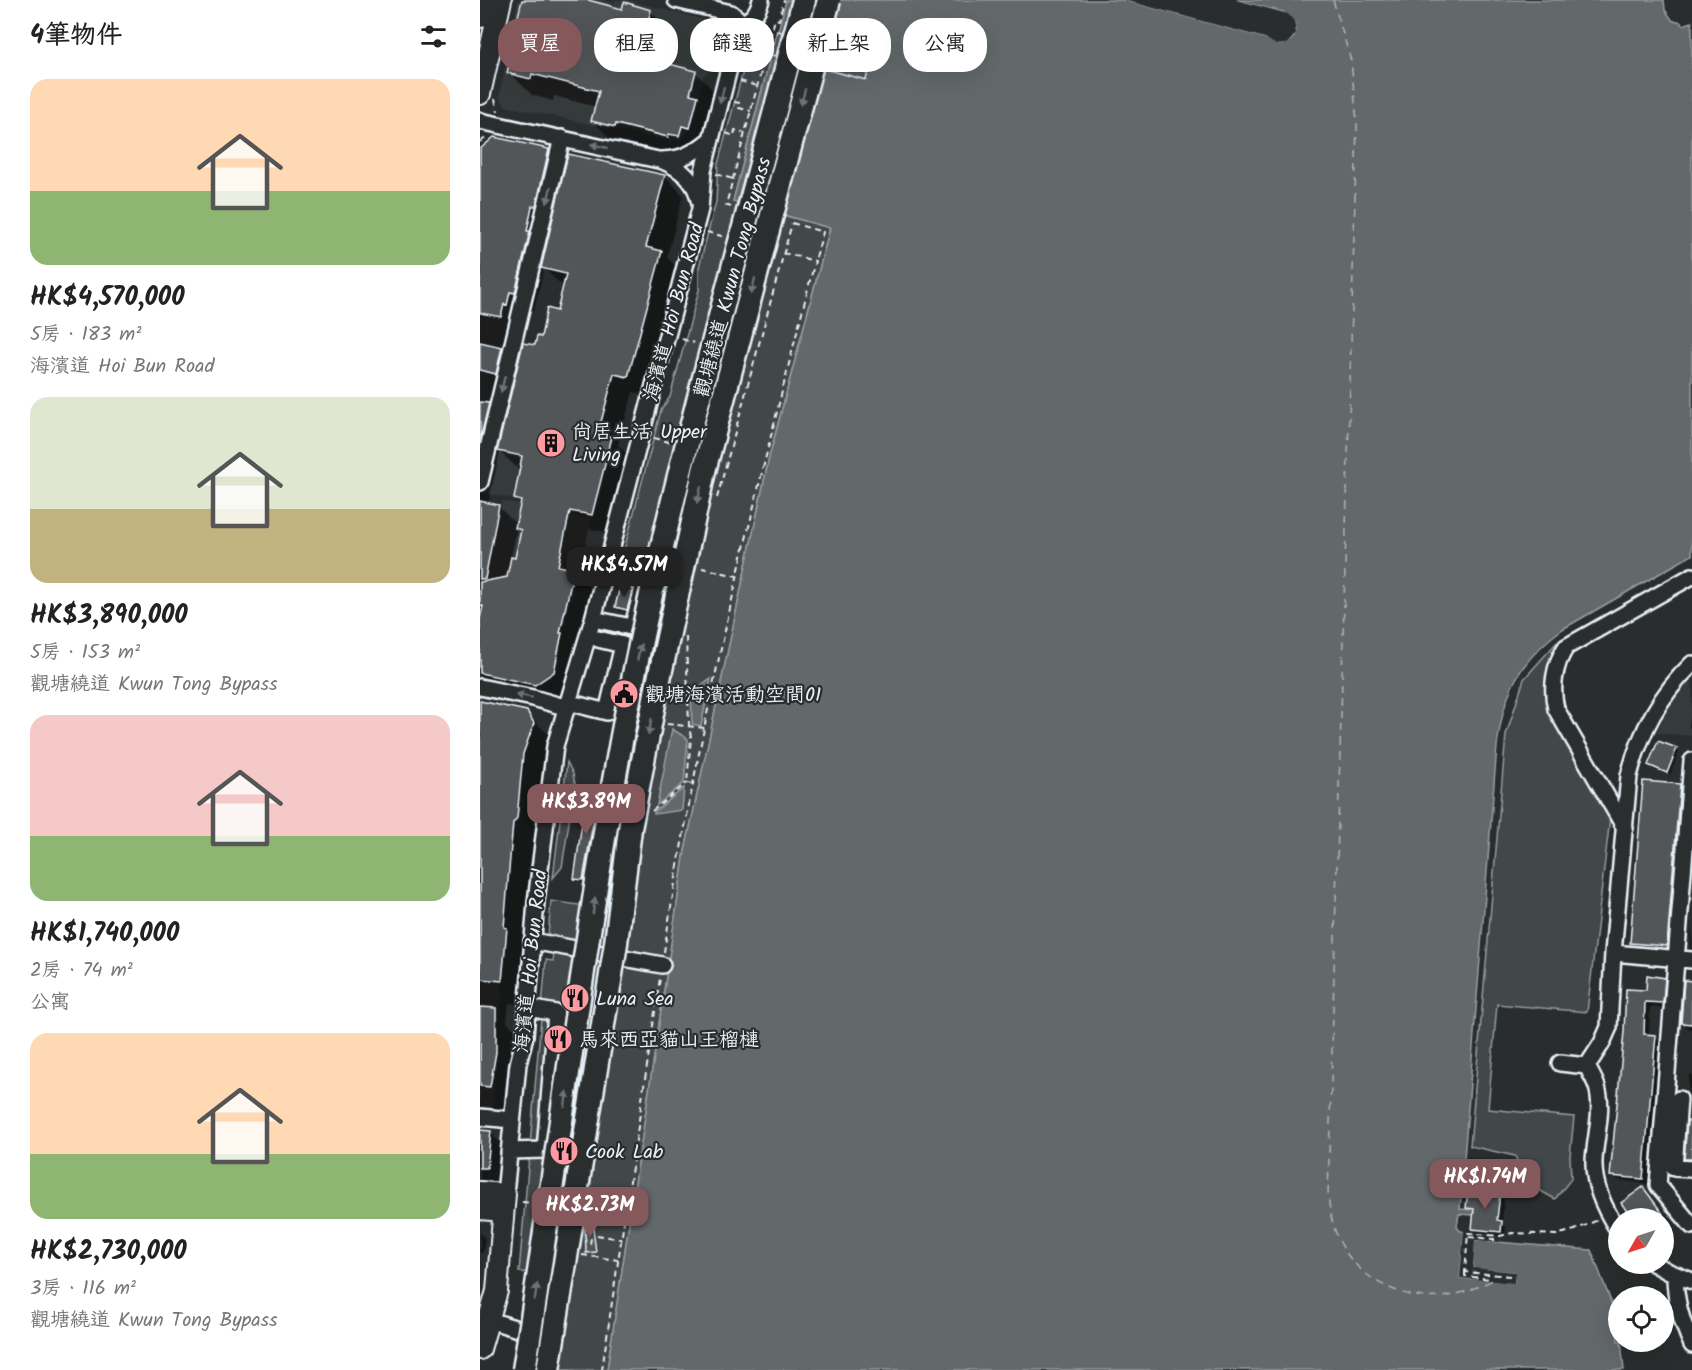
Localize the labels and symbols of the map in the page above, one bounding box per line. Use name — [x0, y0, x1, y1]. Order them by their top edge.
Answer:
one-way arrow — [716, 86, 726, 104]
one-way arrow — [798, 88, 807, 106]
one-way arrow — [589, 141, 608, 150]
street label: 觀塘繞道 Kwun Tong Bypass — [686, 153, 782, 401]
one-way arrow — [543, 185, 553, 204]
street label: 海濱道 Hoi Bun Road — [636, 218, 715, 406]
one-way arrow — [748, 277, 758, 295]
one-way arrow — [498, 375, 508, 393]
place label: 尚居生活 Upper Living — [572, 417, 708, 472]
building icon: 尚居生活 Upper Living — [535, 427, 567, 459]
one-way arrow — [694, 486, 703, 505]
pin: HK$4.57M — [562, 547, 686, 598]
one-way arrow — [635, 643, 645, 661]
public building icon: 觀塘海濱活動空間01 — [608, 678, 640, 710]
place label: 觀塘海濱活動空間01 — [645, 680, 821, 712]
one-way arrow — [514, 691, 533, 700]
one-way arrow — [645, 717, 654, 736]
pin: HK$3.89M — [524, 784, 648, 835]
street label: 海濱道 Hoi Bun Road — [506, 867, 558, 1055]
one-way arrow — [590, 896, 599, 915]
restaurant icon: Luna Sea — [559, 982, 591, 1014]
place label: Luna Sea — [596, 984, 674, 1016]
restaurant icon: 馬來西亞貓山王榴槤 — [542, 1023, 574, 1055]
place label: 馬來西亞貓山王榴槤 — [579, 1025, 759, 1057]
one-way arrow — [561, 1089, 570, 1108]
restaurant icon: Cook Lab — [548, 1135, 580, 1167]
place label: Cook Lab — [585, 1137, 664, 1169]
pin: HK$1.74M — [1423, 1159, 1547, 1210]
pin: HK$2.73M — [528, 1187, 652, 1238]
north arrow — [1608, 1208, 1674, 1274]
one-way arrow — [532, 1282, 541, 1301]

